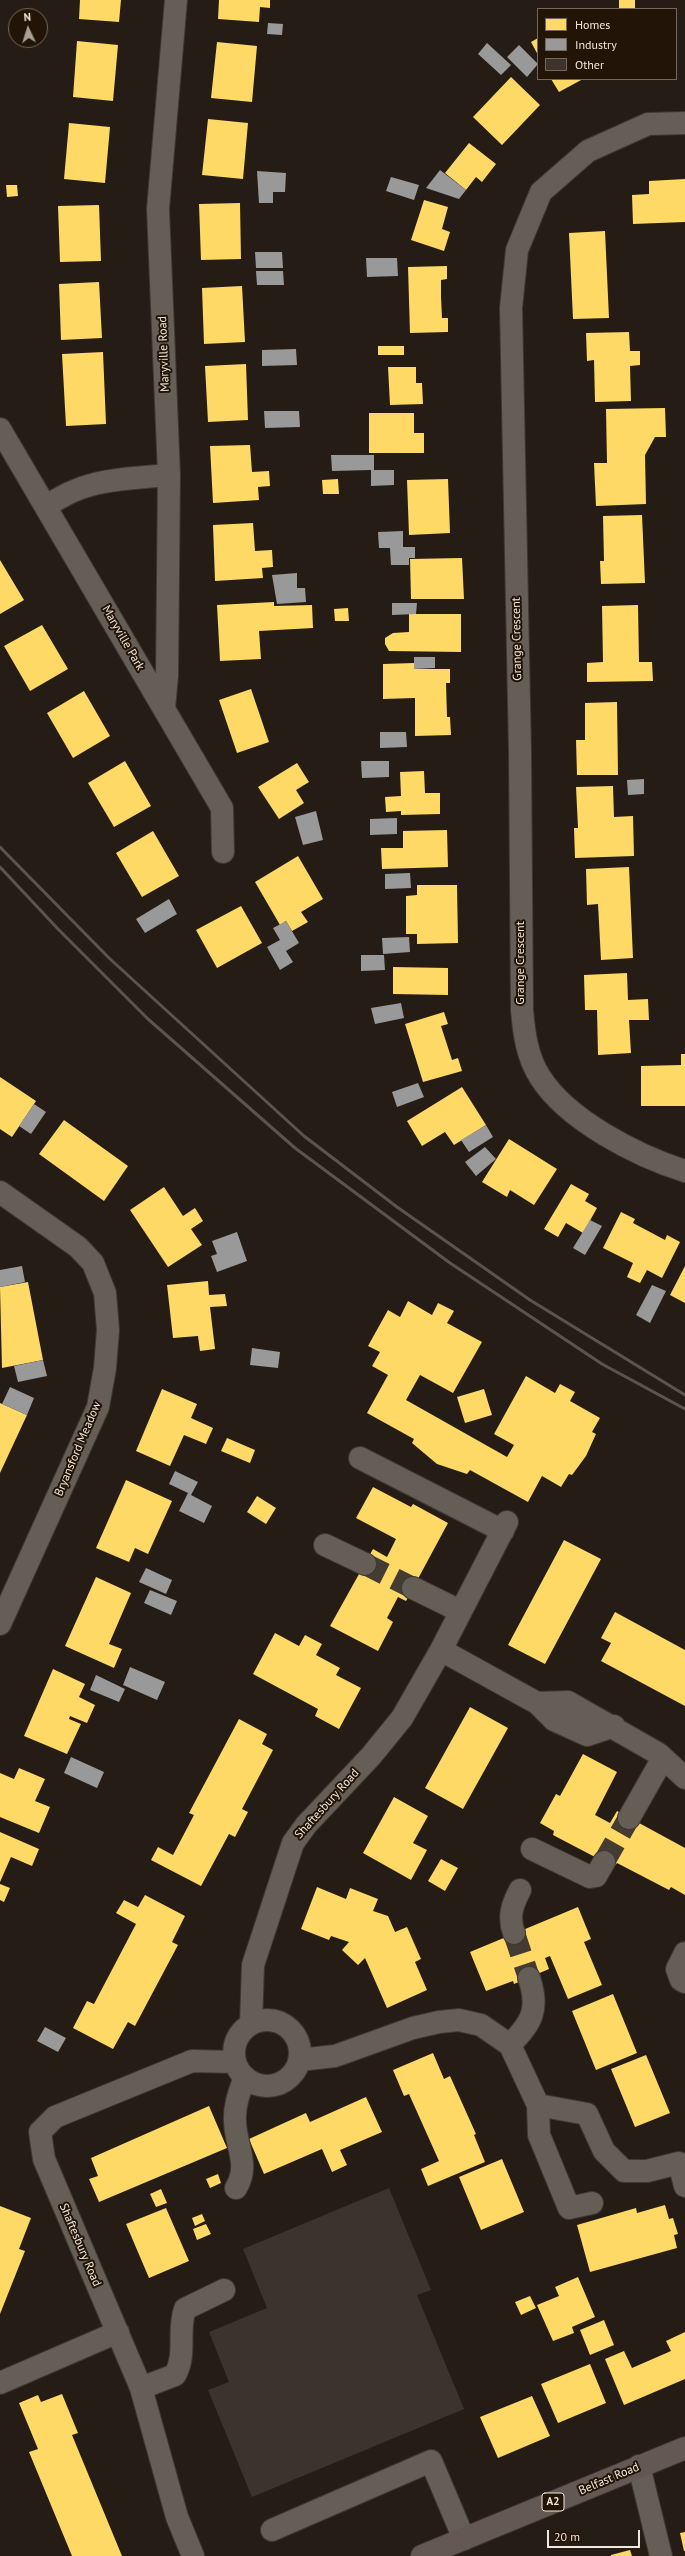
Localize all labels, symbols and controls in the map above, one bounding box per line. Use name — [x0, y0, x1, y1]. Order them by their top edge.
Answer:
north arrow — [8, 8, 48, 48]
legend — [537, 8, 677, 80]
text: N — [23, 10, 31, 24]
text: Homes — [575, 17, 610, 32]
text: Industry — [575, 37, 617, 52]
text: Other — [575, 57, 604, 72]
street label: Maryville Road — [155, 316, 173, 392]
street label: Grange Crescent — [509, 597, 525, 681]
street label: Maryville Park — [99, 603, 147, 673]
street label: Grange Crescent — [514, 921, 528, 1005]
street label: Bryansford Meadow — [52, 1400, 104, 1498]
street label: Shaftesbury Road — [292, 1766, 362, 1842]
street label: Shaftesbury Road — [56, 2201, 104, 2289]
street label: Belfast Road — [577, 2460, 641, 2498]
road number: A2 — [542, 2493, 564, 2511]
scale bar — [549, 2522, 642, 2548]
text: 20 m — [554, 2529, 580, 2544]

